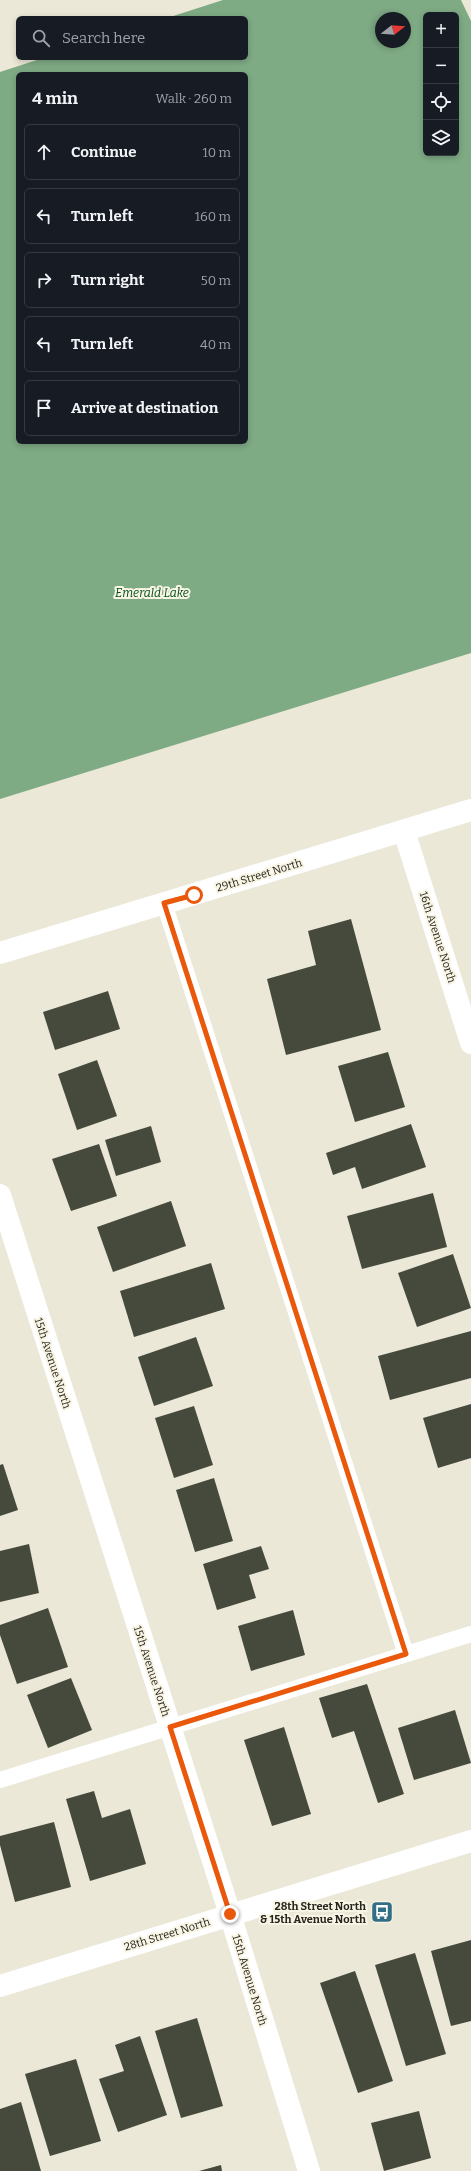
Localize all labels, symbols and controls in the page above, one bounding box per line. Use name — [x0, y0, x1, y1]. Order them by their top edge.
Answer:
north arrow — [375, 12, 411, 48]
map controls — [423, 12, 459, 156]
button: + — [423, 12, 459, 48]
search box — [16, 16, 248, 60]
icon: search — [30, 27, 52, 49]
text: Search here — [62, 29, 145, 47]
button: − — [423, 48, 459, 84]
button: locate — [423, 84, 459, 120]
text: 4 min — [32, 88, 78, 109]
text: Walk · 260 m — [156, 91, 232, 106]
button: layers — [423, 120, 459, 156]
icon: ahead — [33, 141, 55, 163]
text: Continue — [71, 143, 137, 161]
text: 10 m — [202, 145, 231, 160]
icon: left — [33, 205, 55, 227]
text: Turn left — [71, 207, 133, 225]
text: 160 m — [195, 209, 231, 224]
icon: right — [33, 269, 55, 291]
text: Turn right — [71, 271, 144, 289]
text: 50 m — [201, 273, 231, 288]
icon: left — [33, 333, 55, 355]
text: Turn left — [71, 335, 133, 353]
text: 40 m — [200, 337, 231, 352]
icon: arrive — [33, 397, 55, 419]
text: Arrive at destination — [71, 399, 218, 417]
water label: Emerald Lake — [115, 586, 189, 600]
street label: 29th Street North — [215, 856, 304, 895]
route start — [185, 886, 203, 904]
street label: 16th Avenue North — [417, 890, 458, 985]
street label: 15th Avenue North — [32, 1316, 73, 1410]
street label: 15th Avenue North — [131, 1624, 172, 1718]
bus stop icon: 28th Street North & 15th Avenue North — [369, 1899, 395, 1925]
place label: 28th Street North & 15th Avenue North — [260, 1900, 366, 1926]
route end — [221, 1905, 239, 1923]
street label: 28th Street North — [123, 1915, 212, 1954]
street label: 15th Avenue North — [229, 1933, 270, 2027]

